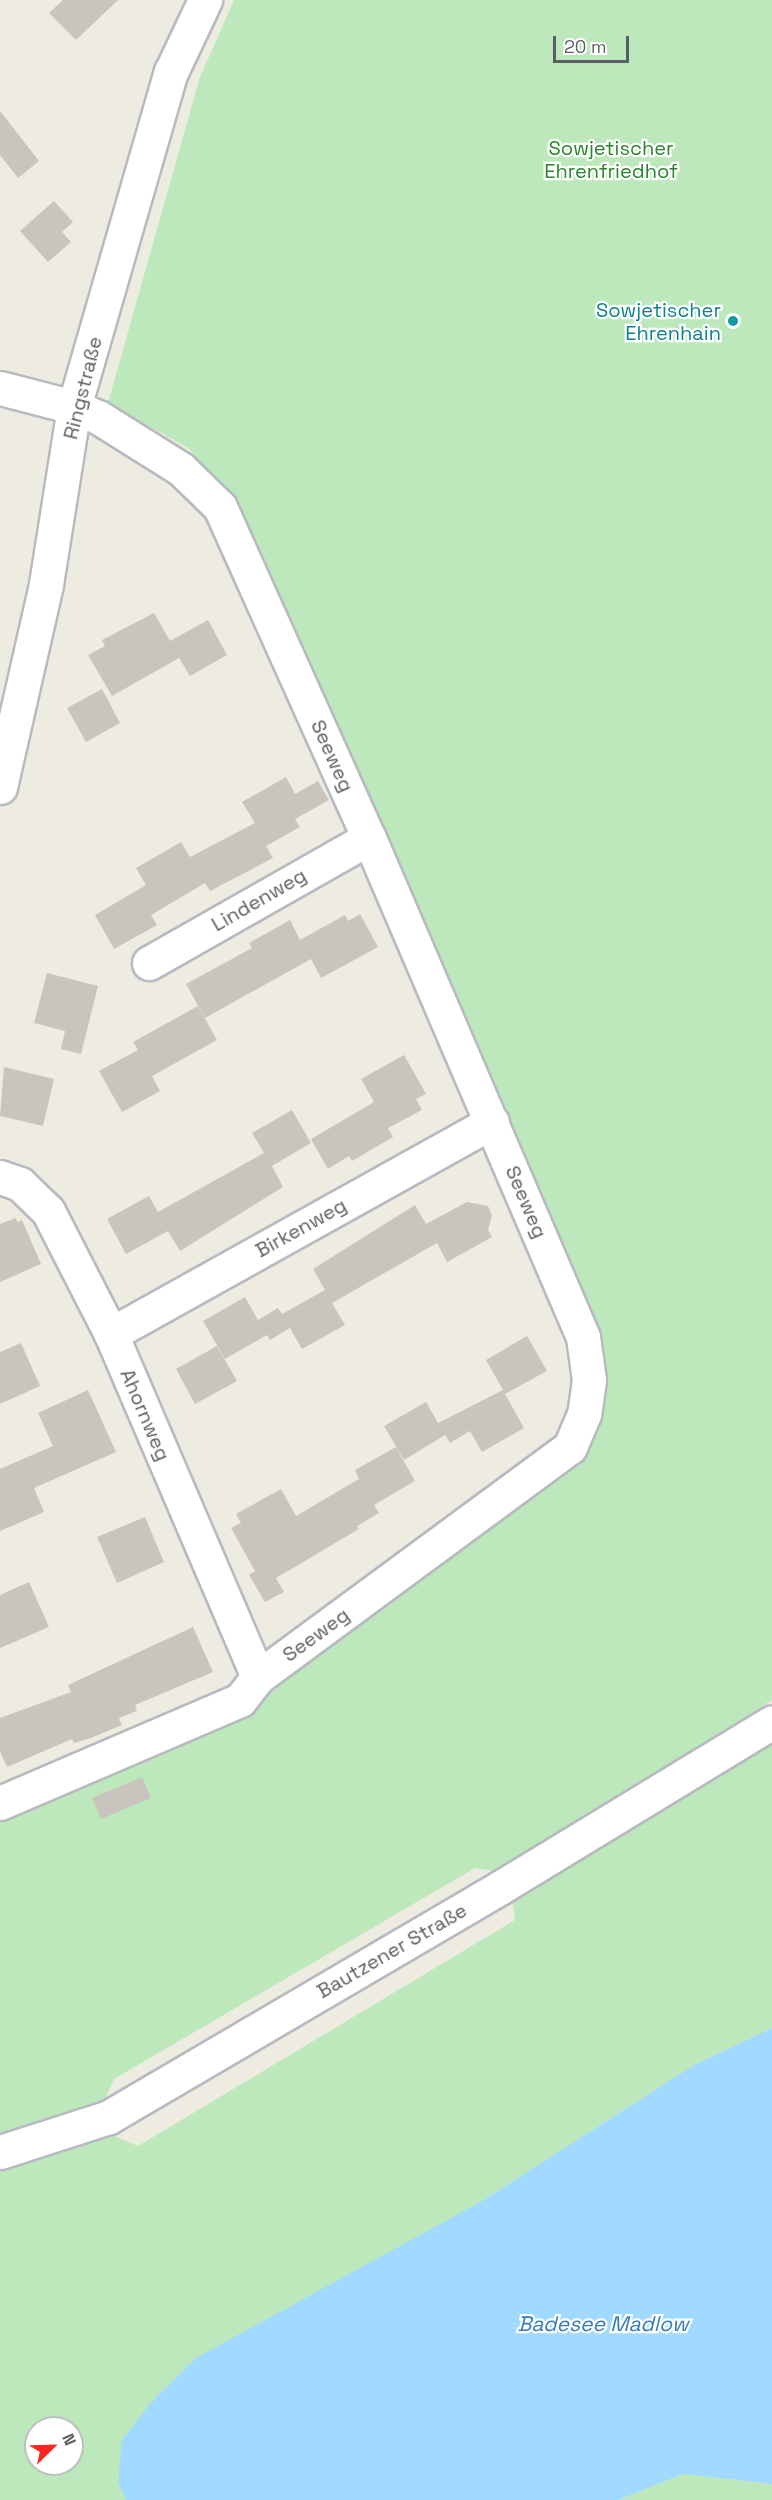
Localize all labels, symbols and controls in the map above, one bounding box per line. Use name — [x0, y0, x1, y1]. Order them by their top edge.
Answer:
scale bar — [556, 24, 632, 62]
text: 20 m — [564, 35, 607, 58]
park label: Sowjetischer Ehrenfriedhof — [544, 137, 678, 184]
place label: Sowjetischer Ehrenhain — [596, 298, 721, 345]
marker: Sowjetischer Ehrenhain — [726, 314, 740, 328]
street label: Ringstraße — [59, 334, 107, 442]
street label: Seeweg — [306, 716, 358, 796]
street label: Lindenweg — [207, 863, 311, 937]
street label: Seeweg — [500, 1162, 552, 1242]
street label: Birkenweg — [251, 1193, 351, 1263]
street label: Ahornweg — [115, 1365, 175, 1465]
street label: Seeweg — [278, 1603, 354, 1667]
street label: Bautzener Straße — [313, 1898, 471, 2004]
water label: Badesee Madlow — [517, 2311, 689, 2337]
north arrow — [24, 2416, 84, 2476]
text: N — [57, 2431, 81, 2449]

